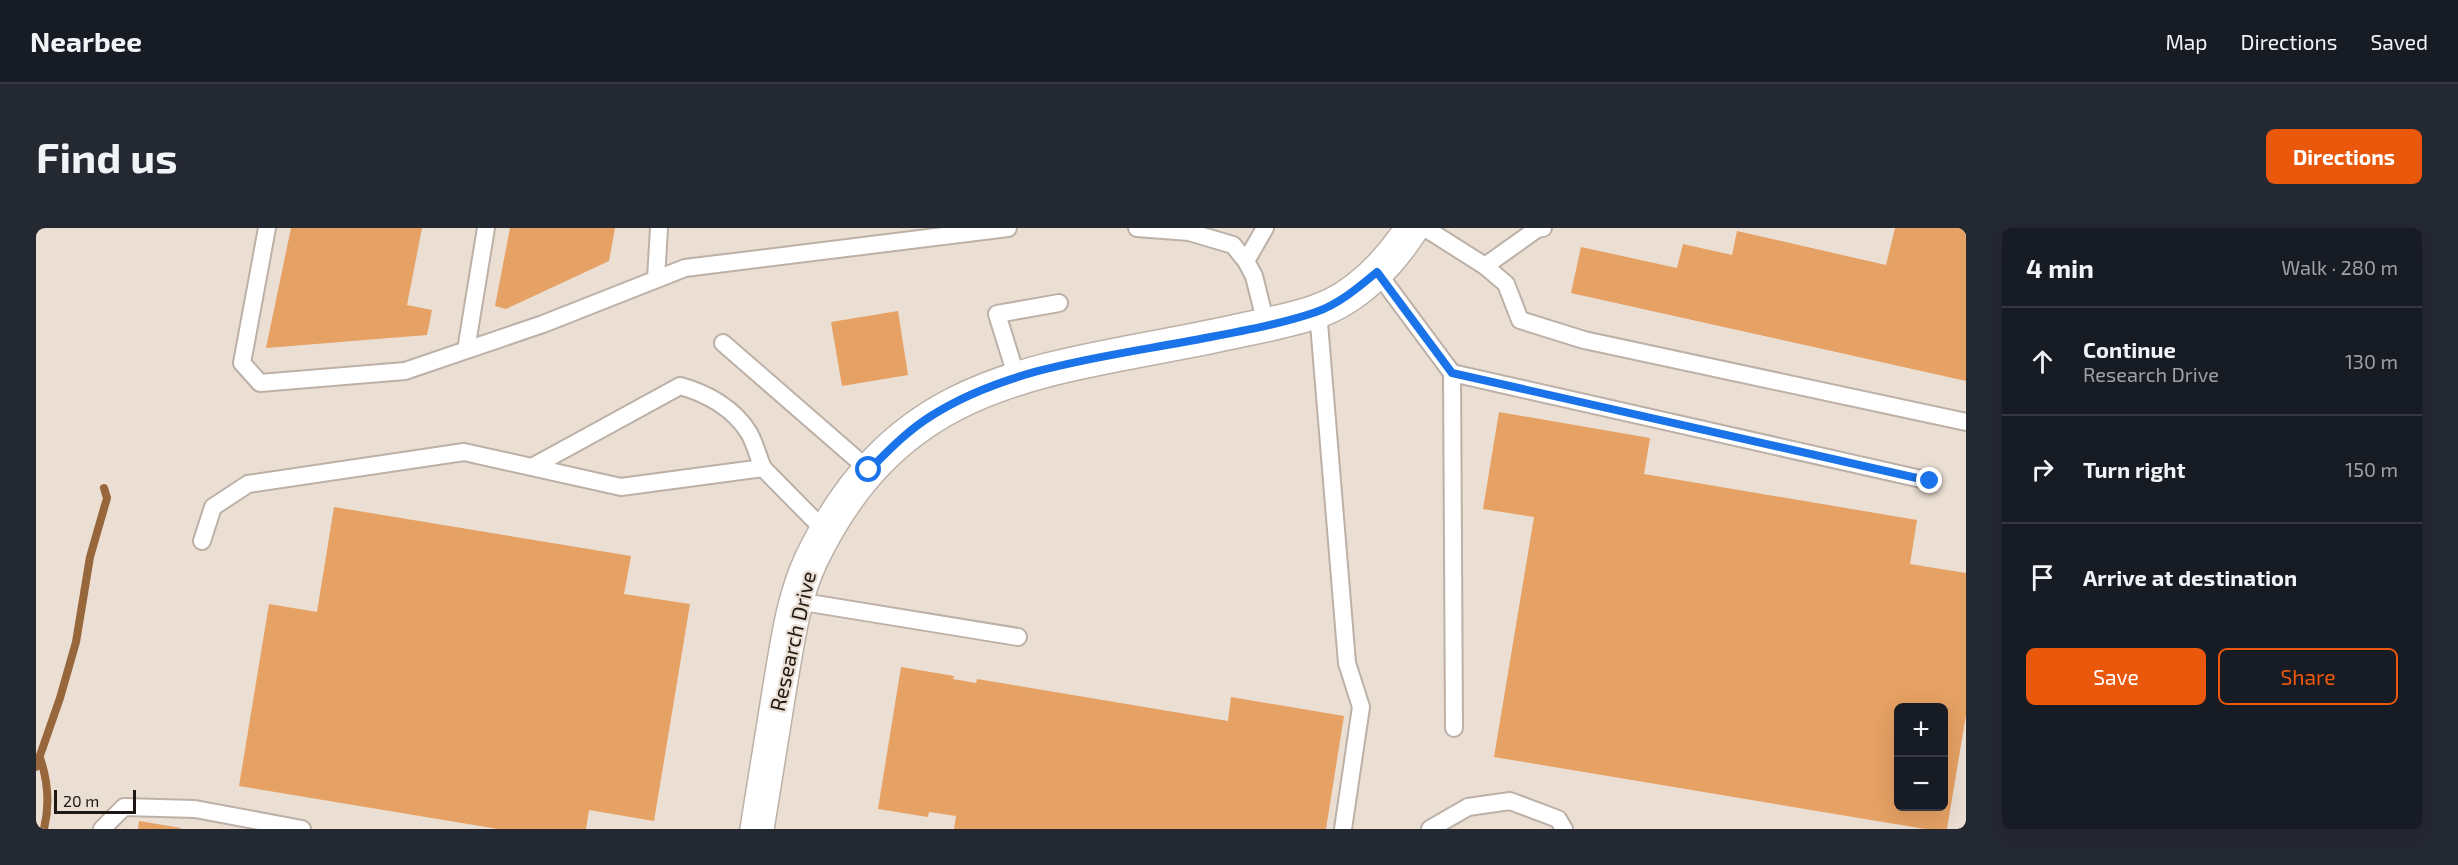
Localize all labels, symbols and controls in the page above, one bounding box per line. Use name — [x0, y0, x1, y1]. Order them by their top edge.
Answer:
text: Nearbee — [30, 24, 142, 58]
text: Map — [2165, 29, 2208, 54]
text: Directions — [2241, 29, 2337, 54]
text: Saved — [2370, 29, 2428, 54]
button: Directions — [2266, 129, 2422, 184]
text: Find us — [36, 131, 178, 181]
text: 4 min — [2026, 252, 2094, 283]
text: Walk · 280 m — [2281, 255, 2398, 279]
text: Continue — [2083, 336, 2176, 362]
icon: ahead — [2026, 345, 2059, 378]
text: 130 m — [2345, 349, 2398, 373]
text: Research Drive — [2083, 362, 2219, 386]
icon: right — [2026, 453, 2059, 486]
route start — [855, 456, 881, 482]
text: Turn right — [2083, 456, 2185, 482]
text: 150 m — [2345, 457, 2398, 481]
route end — [1916, 467, 1942, 493]
icon: arrive — [2026, 561, 2059, 594]
text: Arrive at destination — [2083, 564, 2297, 590]
street label: Research Drive — [764, 569, 820, 713]
button: Save — [2026, 648, 2206, 705]
button: Share — [2218, 648, 2398, 705]
map controls — [1894, 703, 1948, 811]
button: + — [1894, 703, 1948, 757]
button: − — [1894, 757, 1948, 811]
scale bar — [54, 787, 136, 814]
text: 20 m — [63, 791, 99, 810]

